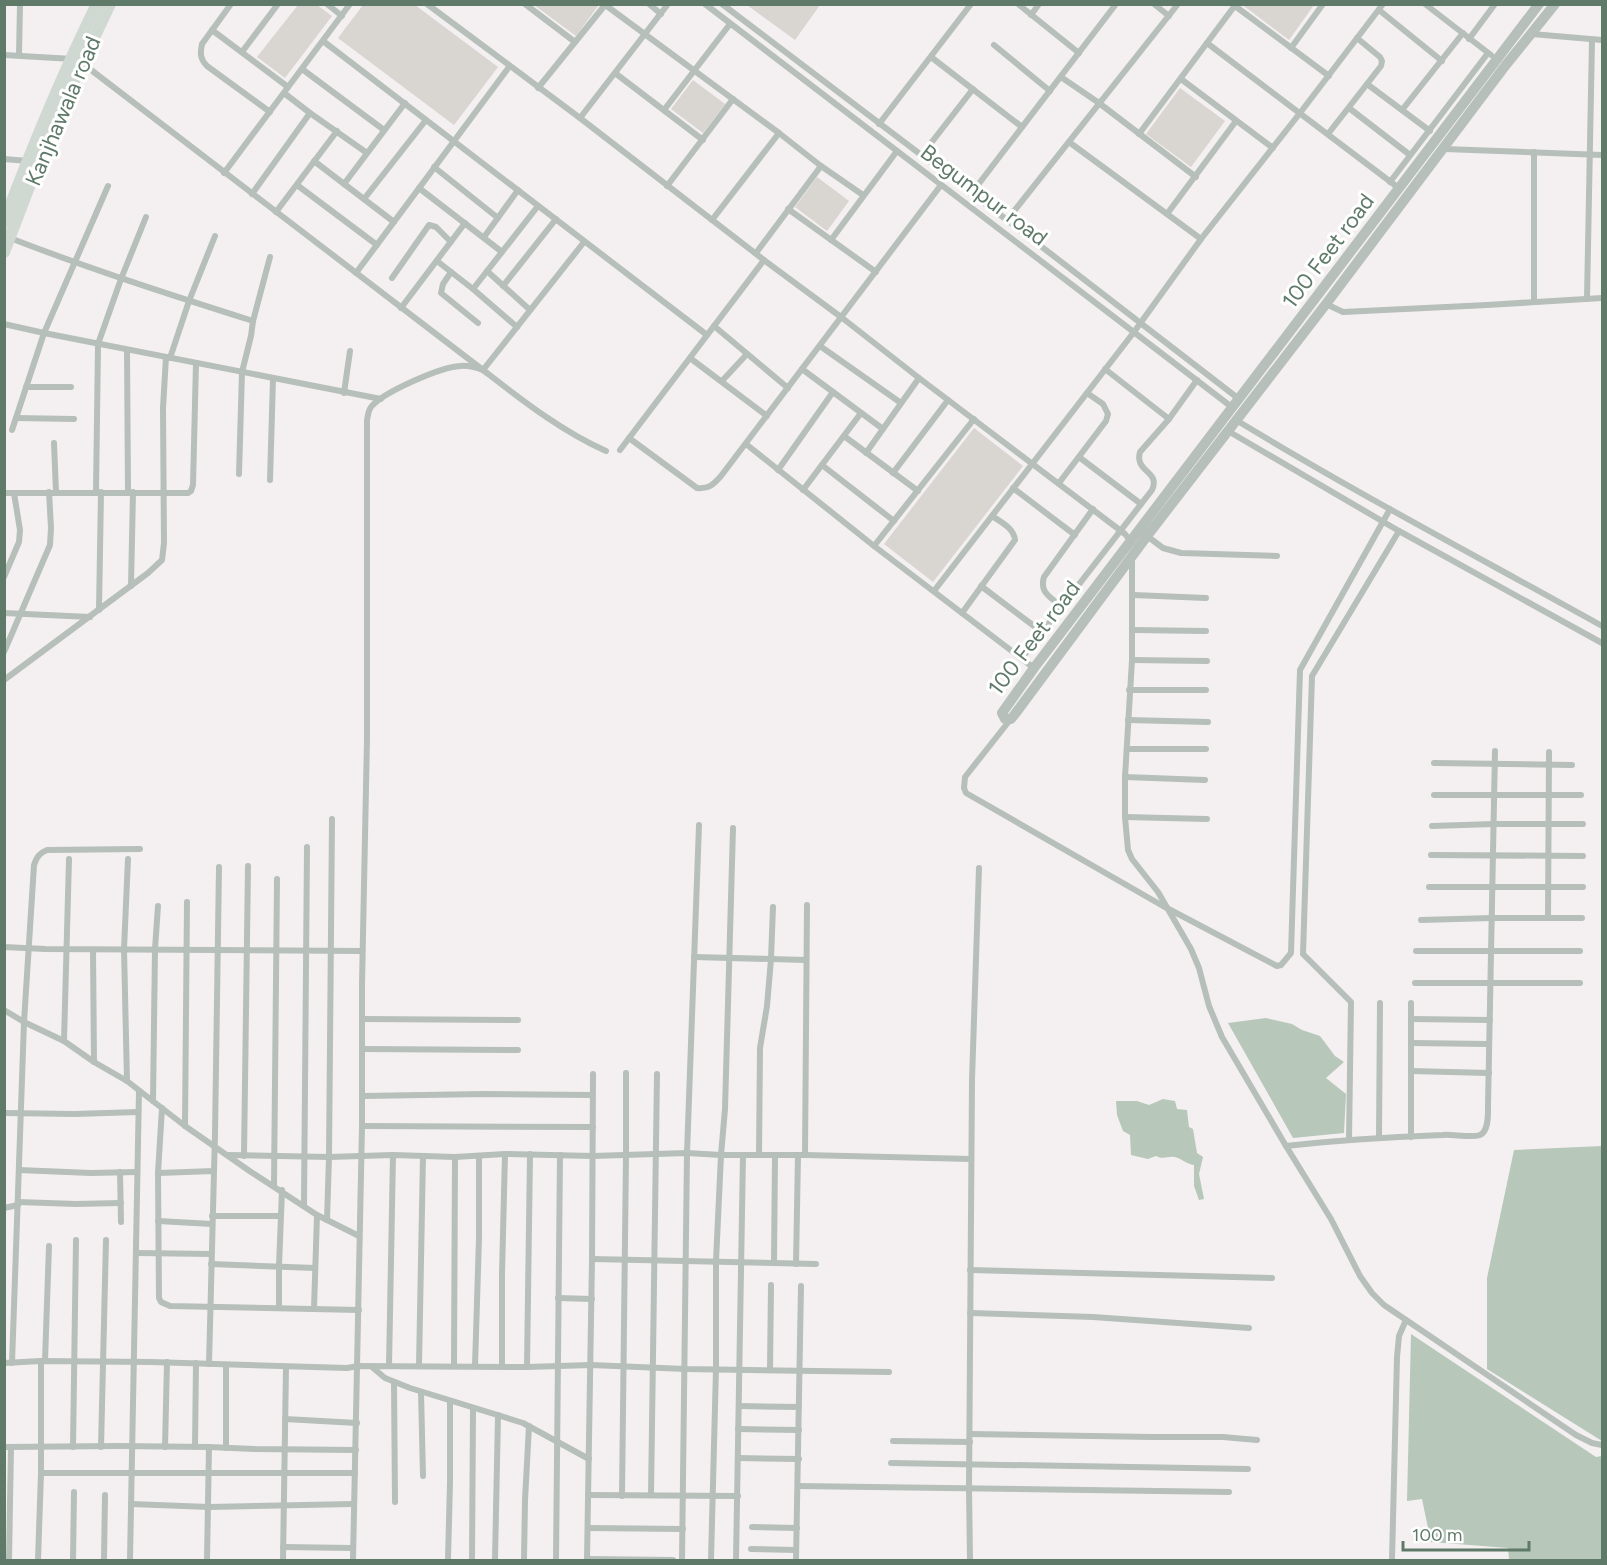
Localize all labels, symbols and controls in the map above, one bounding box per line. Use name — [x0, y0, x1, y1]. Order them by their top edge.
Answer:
street label: Kanjhawala road — [19, 32, 107, 190]
street label: Begumpur road — [915, 139, 1053, 251]
street label: 100 Feet road — [1276, 188, 1380, 314]
street label: 100 Feet road — [982, 575, 1086, 701]
scale bar — [1403, 1514, 1529, 1552]
text: 100 m — [1412, 1524, 1462, 1546]

